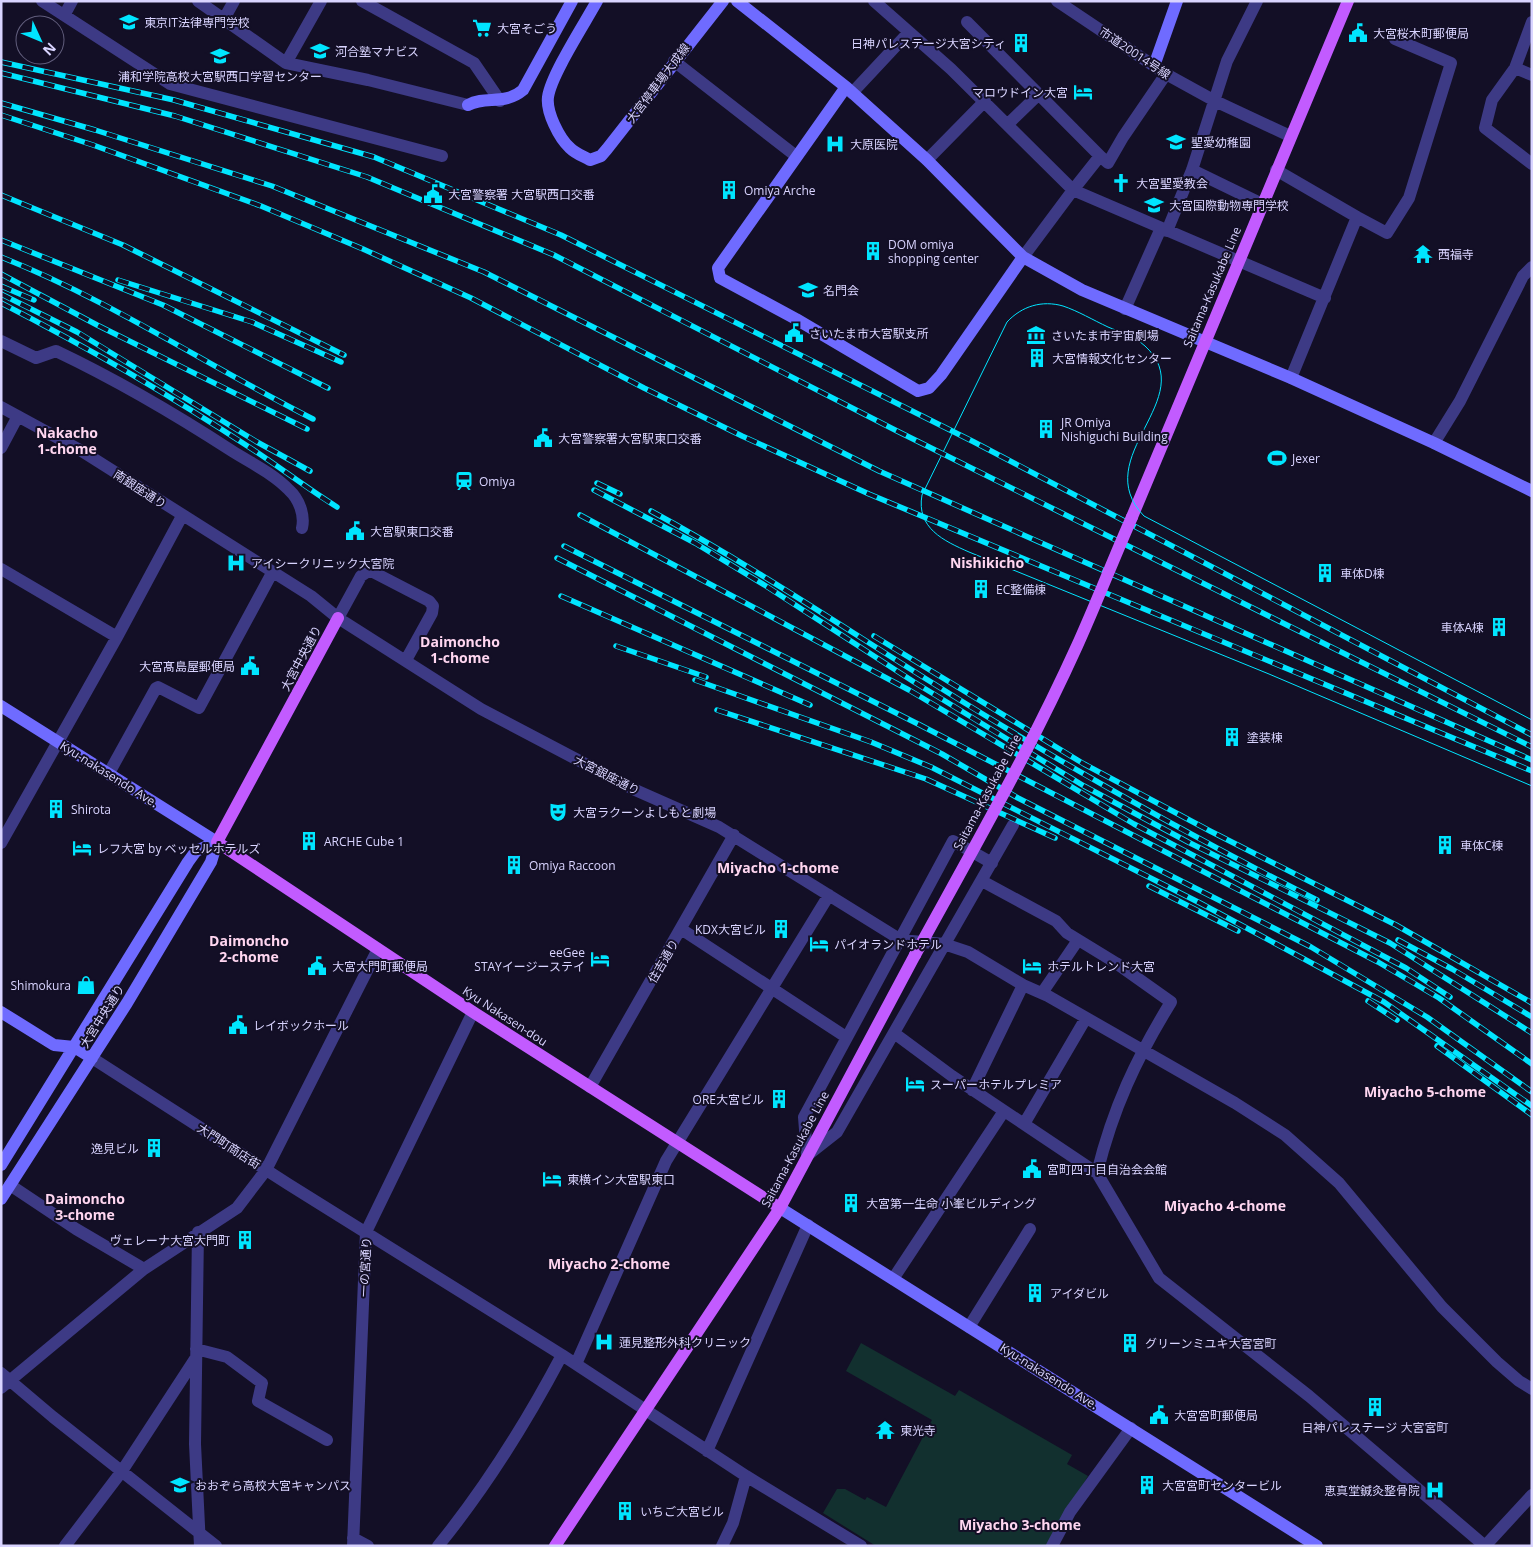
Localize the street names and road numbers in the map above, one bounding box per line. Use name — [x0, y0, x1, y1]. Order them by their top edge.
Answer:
street label: 市道20014号線 — [1096, 23, 1174, 83]
street label: 大宮停車場大成線 — [622, 40, 694, 126]
street label: Saitama-Kasukabe Line — [1179, 224, 1245, 350]
street label: 南銀座通り — [110, 466, 170, 512]
street label: 大宮中央通り — [277, 622, 325, 694]
street label: Saitama-Kasukabe Line — [949, 731, 1025, 853]
street label: Kyu-nakasendo Ave. — [57, 737, 161, 811]
street label: 大宮銀座通り — [571, 751, 643, 799]
street label: 住吉通り — [644, 936, 682, 986]
street label: 大宮中央通り — [76, 981, 128, 1051]
street label: Kyu Nakasen-dou — [459, 982, 551, 1050]
street label: Saitama-Kasukabe Line — [757, 1088, 833, 1210]
street label: 大門町商店街 — [194, 1119, 264, 1173]
street label: 一の宮通り — [355, 1237, 375, 1297]
street label: Kyu-nakasendo Ave. — [997, 1339, 1101, 1413]

